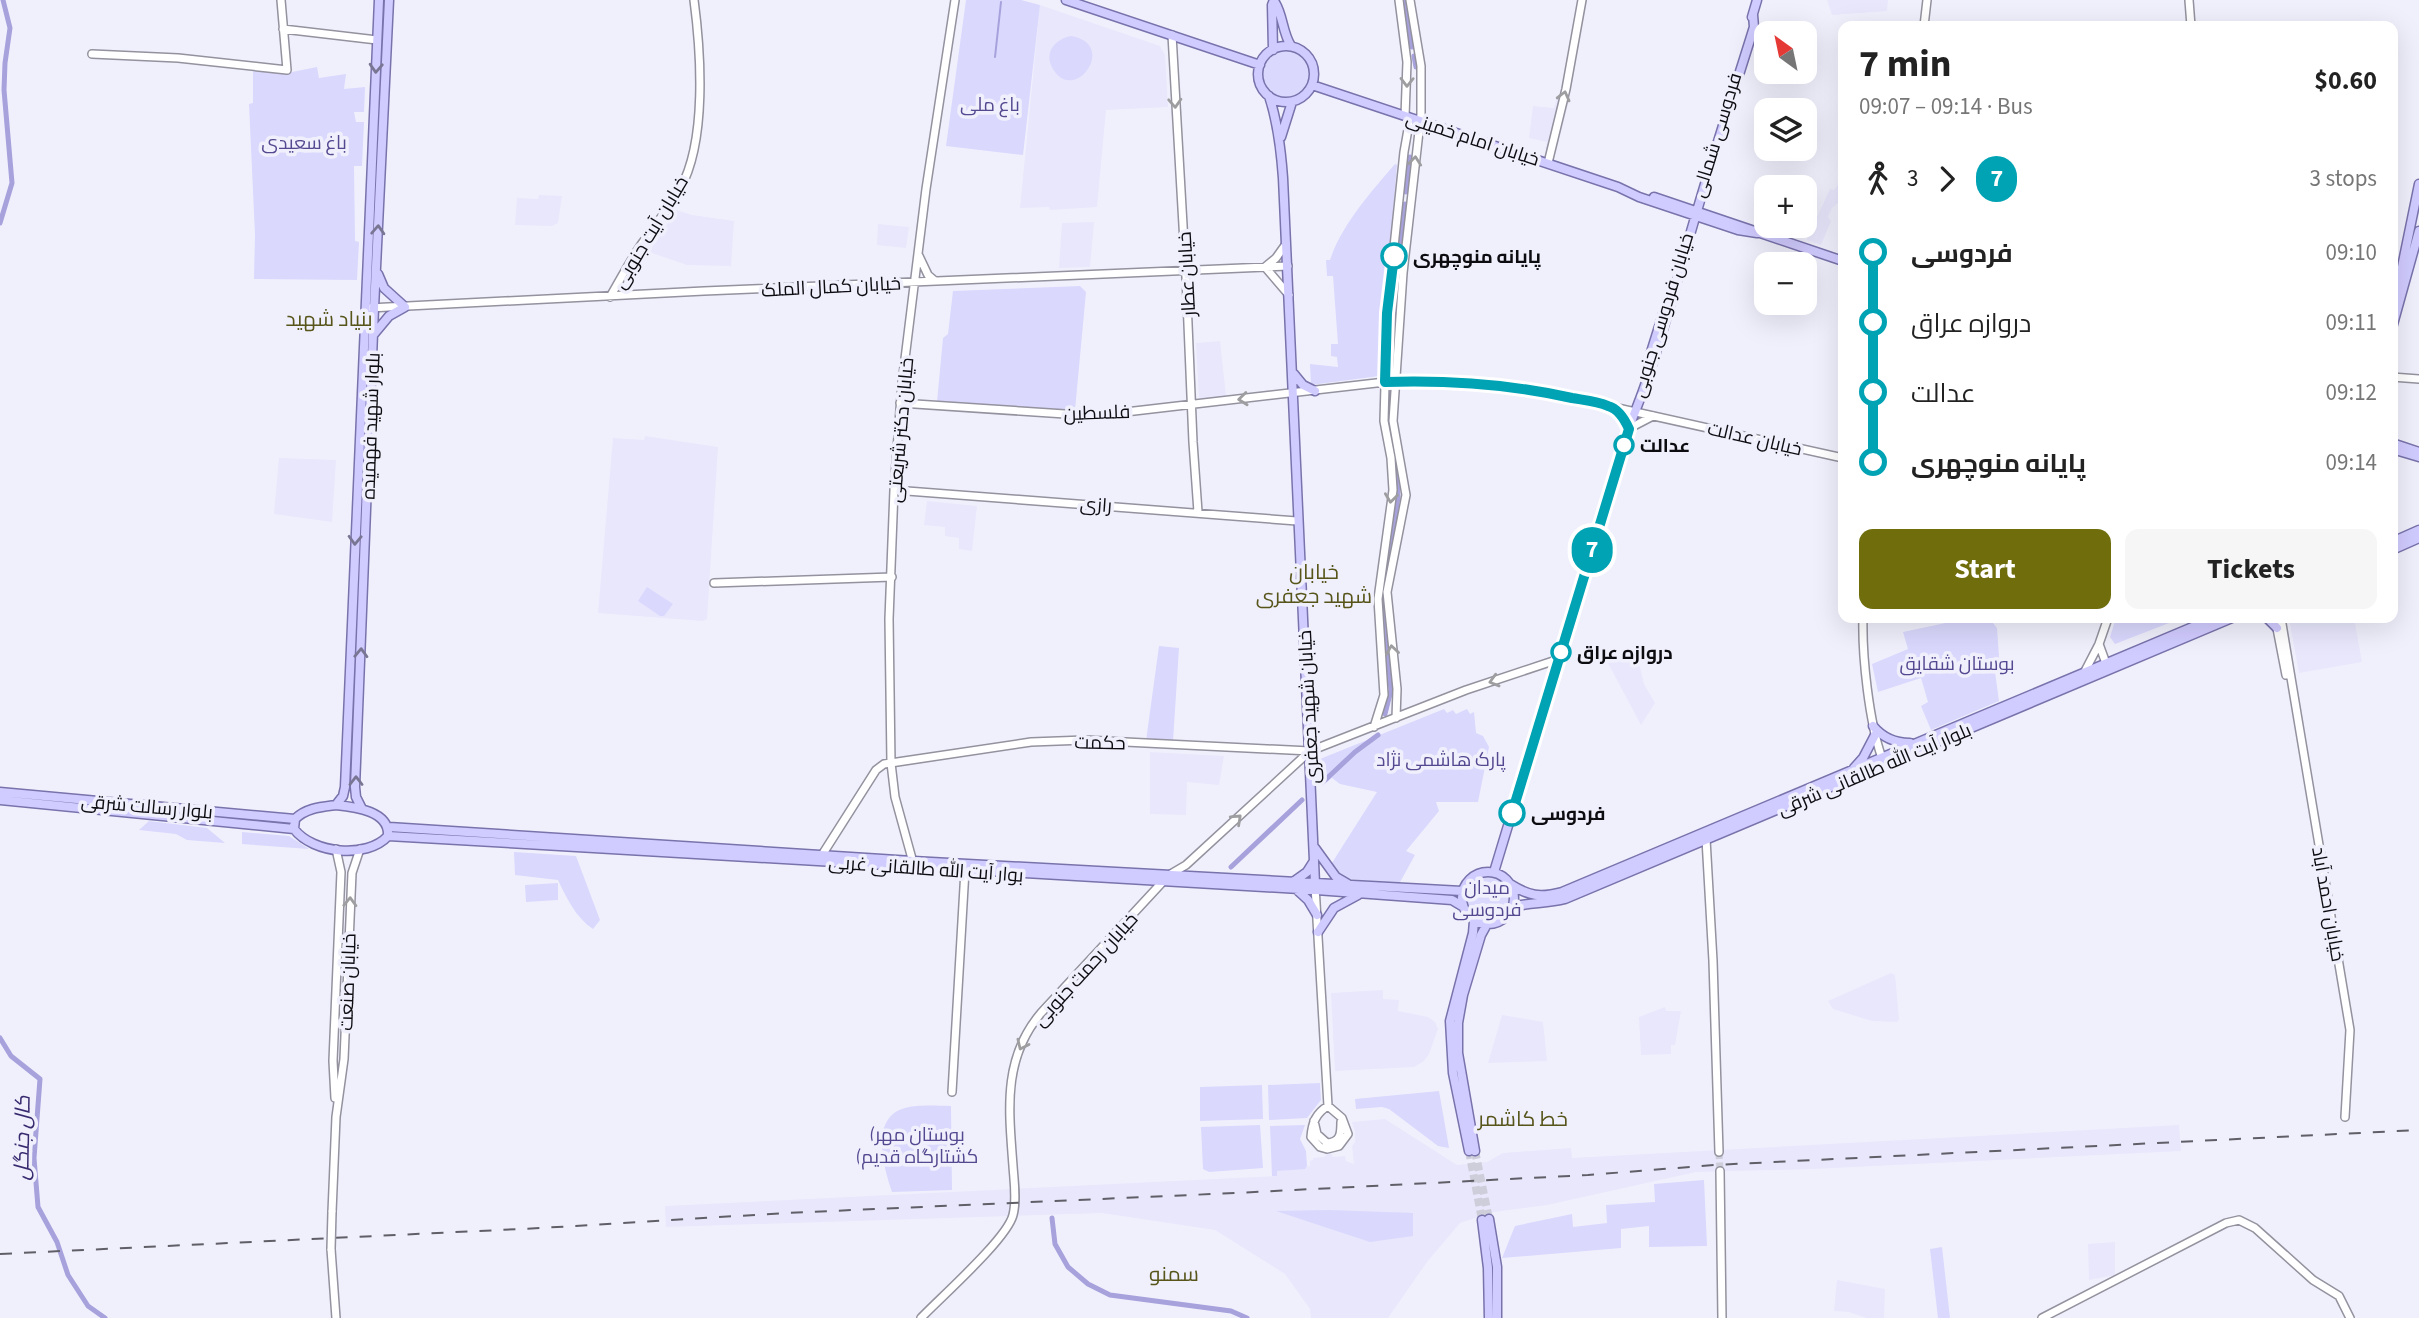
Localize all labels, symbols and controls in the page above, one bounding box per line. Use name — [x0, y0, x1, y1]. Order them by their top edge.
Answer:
north arrow — [1754, 21, 1816, 84]
map controls — [1754, 21, 1817, 315]
text: 7 min — [1859, 37, 1951, 91]
text: $0.60 — [2314, 62, 2377, 99]
one-way arrow — [368, 63, 383, 74]
street label: فردوسی شمالی — [1686, 70, 1749, 201]
one-way arrow — [1399, 78, 1415, 88]
text: 09:07 – 09:14 · Bus — [1859, 90, 2033, 123]
one-way arrow — [1556, 91, 1570, 103]
park label: باغ ملی — [960, 92, 1020, 119]
one-way arrow — [1168, 98, 1183, 109]
button: layers — [1754, 98, 1817, 161]
street label: خیابان امام خمینی — [1402, 105, 1543, 174]
park label: باغ سعیدی — [261, 130, 347, 157]
one-way arrow — [1407, 155, 1422, 166]
icon: walk — [1859, 160, 1897, 198]
icon: forward — [1928, 160, 1966, 198]
text: 7 — [1990, 161, 2003, 196]
text: 3 — [1907, 162, 1918, 195]
text: 3 stops — [2310, 162, 2377, 195]
street label: خیابان آیت جنوبی — [607, 171, 696, 294]
button: + — [1754, 175, 1817, 238]
one-way arrow — [371, 224, 386, 235]
street label: خیابان فردوسی جنوبی — [1626, 230, 1701, 401]
street label: خیابان عطار — [1172, 231, 1203, 318]
text: فردوسی — [1911, 235, 2013, 272]
text: 09:10 — [2326, 236, 2377, 269]
marker: پایانه منوچهری — [1381, 243, 1407, 269]
place label: پایانه منوچهری — [1413, 244, 1541, 271]
button: − — [1754, 252, 1817, 315]
street label: خیابان کمال الملک — [760, 270, 902, 305]
district label: بنیاد شهید — [285, 304, 373, 334]
text: دروازه عراق — [1911, 305, 2031, 342]
text: 09:11 — [2326, 306, 2377, 339]
street label: بلوار شهید فهمیده — [355, 352, 388, 500]
street label: خیابان دکتر شریعتی — [882, 356, 921, 504]
text: عدالت — [1911, 375, 1976, 412]
text: 09:12 — [2326, 376, 2377, 409]
one-way arrow — [1237, 391, 1248, 406]
street label: فلسطین — [1063, 399, 1131, 428]
street label: خیابان عدالت — [1705, 415, 1805, 463]
place label: عدالت — [1640, 433, 1690, 460]
marker: عدالت — [1614, 435, 1634, 455]
text: پایانه منوچهری — [1911, 445, 2086, 482]
text: 09:14 — [2326, 446, 2377, 479]
street label: رازی — [1079, 491, 1113, 520]
one-way arrow — [1384, 493, 1399, 504]
line badge: 7 — [1569, 527, 1615, 573]
button: Start — [1859, 529, 2111, 609]
button: Tickets — [2125, 529, 2377, 609]
text: 7 — [1586, 532, 1598, 567]
one-way arrow — [348, 535, 363, 546]
district label: خیابان شهید جعفری — [1256, 557, 1372, 611]
street label: خیابان شهید جعفری — [1292, 629, 1327, 785]
place label: دروازه عراق — [1577, 640, 1673, 667]
marker: دروازه عراق — [1551, 642, 1571, 662]
one-way arrow — [1385, 644, 1400, 656]
one-way arrow — [353, 647, 368, 658]
park label: بوستان شقایق — [1900, 651, 2014, 678]
one-way arrow — [1489, 672, 1501, 687]
street label: بلوار آیت الله طالقانی شرقی — [1773, 717, 1976, 823]
street label: حکمت — [1074, 730, 1126, 757]
park label: پارک هاشمی نژاد — [1376, 747, 1506, 774]
one-way arrow — [348, 775, 364, 786]
street label: بلوار رسالت شرقی — [80, 788, 214, 827]
marker: فردوسی — [1499, 800, 1525, 826]
place label: فردوسی — [1531, 801, 1605, 828]
one-way arrow — [1229, 815, 1242, 827]
street label: خیابان احمد آباد — [2304, 845, 2351, 964]
street label: بوار آیت الله طالقانی غربی — [827, 849, 1024, 890]
park label: میدان فردوسی — [1452, 875, 1522, 924]
one-way arrow — [343, 896, 358, 907]
street label: خیابان رحمت جنوبی — [1027, 907, 1145, 1033]
street label: خیابان صنعت — [333, 933, 364, 1031]
one-way arrow — [1016, 1037, 1030, 1050]
water label: کال جنگل — [6, 1095, 38, 1181]
district label: خط کاشمر — [1477, 1104, 1568, 1134]
park label: (بوستان مهر (کشتارگاه قدیم — [856, 1122, 978, 1171]
district label: سمنو — [1149, 1259, 1199, 1289]

